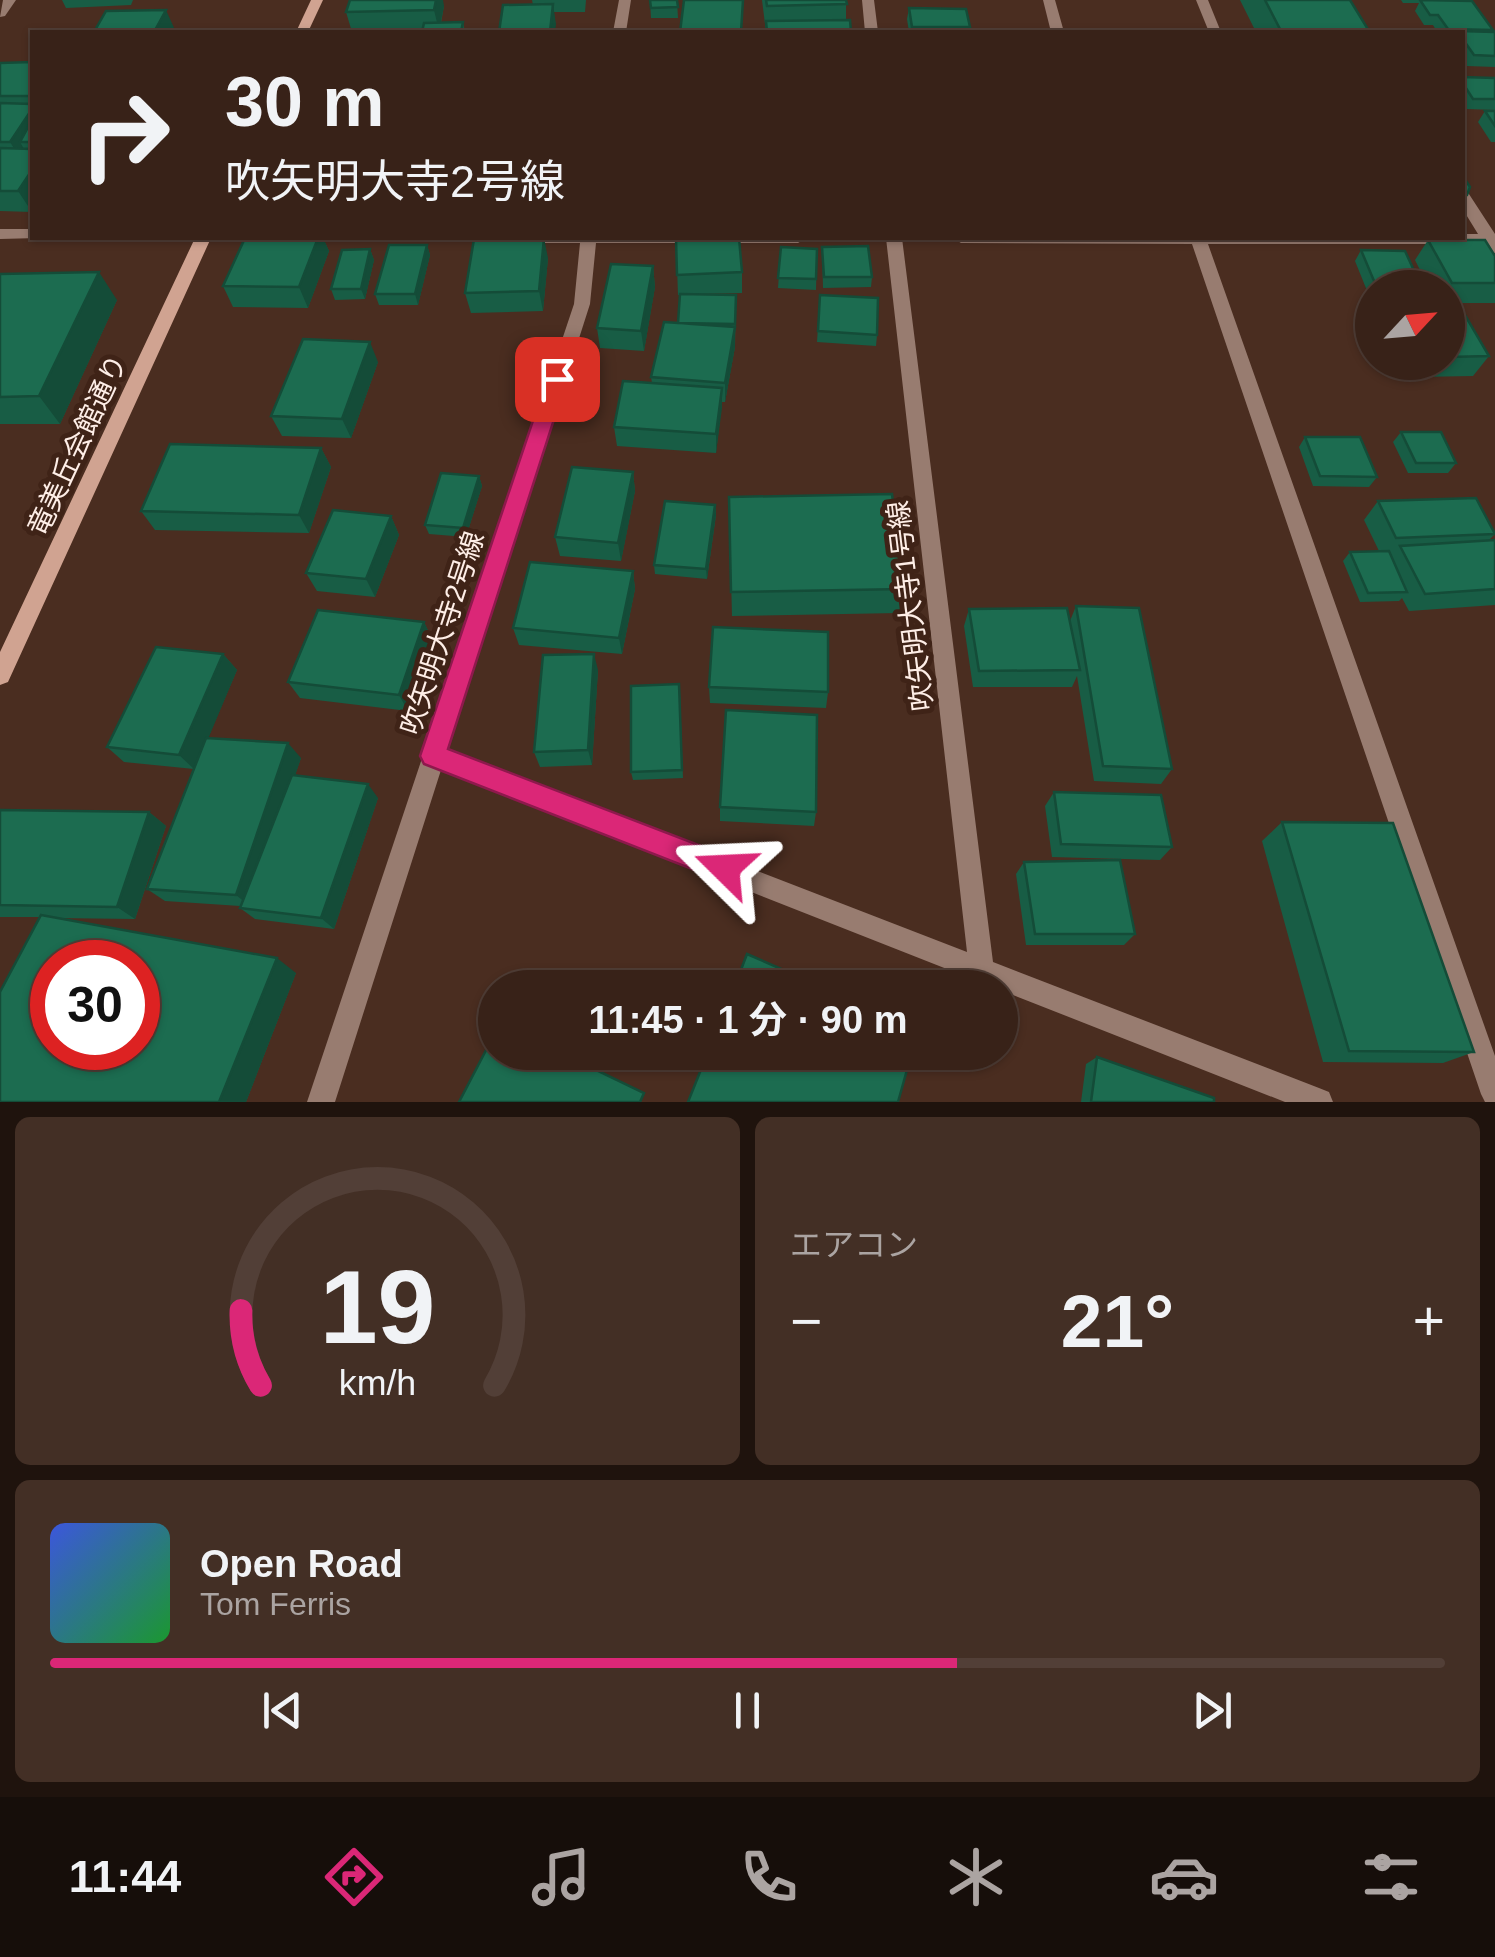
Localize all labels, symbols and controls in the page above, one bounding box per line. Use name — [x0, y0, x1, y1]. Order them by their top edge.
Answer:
text: 30 m — [225, 63, 385, 141]
icon: right — [60, 70, 190, 200]
text: 吹矢明大寺2号線 — [225, 156, 565, 207]
north arrow — [1355, 270, 1465, 380]
map controls — [1355, 270, 1465, 380]
pin — [515, 337, 600, 422]
street label: 竜美丘会館通り — [22, 350, 133, 541]
icon: arrive — [530, 352, 585, 407]
street label: 吹矢明大寺1号線 — [882, 499, 939, 713]
street label: 吹矢明大寺2号線 — [395, 528, 490, 739]
position arrow — [673, 816, 777, 920]
speed limit sign: 30 — [30, 940, 160, 1070]
text: 11:45 · 1 分 · 90 m — [589, 999, 907, 1041]
text: エアコン — [790, 1227, 918, 1263]
text: 19 — [320, 1249, 435, 1365]
text: 21° — [1061, 1279, 1174, 1363]
text: − — [790, 1290, 822, 1352]
text: + — [1413, 1290, 1445, 1352]
text: km/h — [339, 1363, 416, 1403]
text: Open Road — [200, 1543, 403, 1585]
text: Tom Ferris — [200, 1586, 351, 1622]
icon: previous — [255, 1683, 310, 1738]
icon: pause — [720, 1683, 775, 1738]
icon: next — [1185, 1683, 1240, 1738]
icon: directions — [319, 1842, 389, 1912]
icon: music — [526, 1842, 596, 1912]
icon: phone — [734, 1842, 804, 1912]
icon: climate — [941, 1842, 1011, 1912]
icon: car — [1149, 1842, 1219, 1912]
icon: filters — [1356, 1842, 1426, 1912]
text: 11:44 — [69, 1851, 181, 1902]

